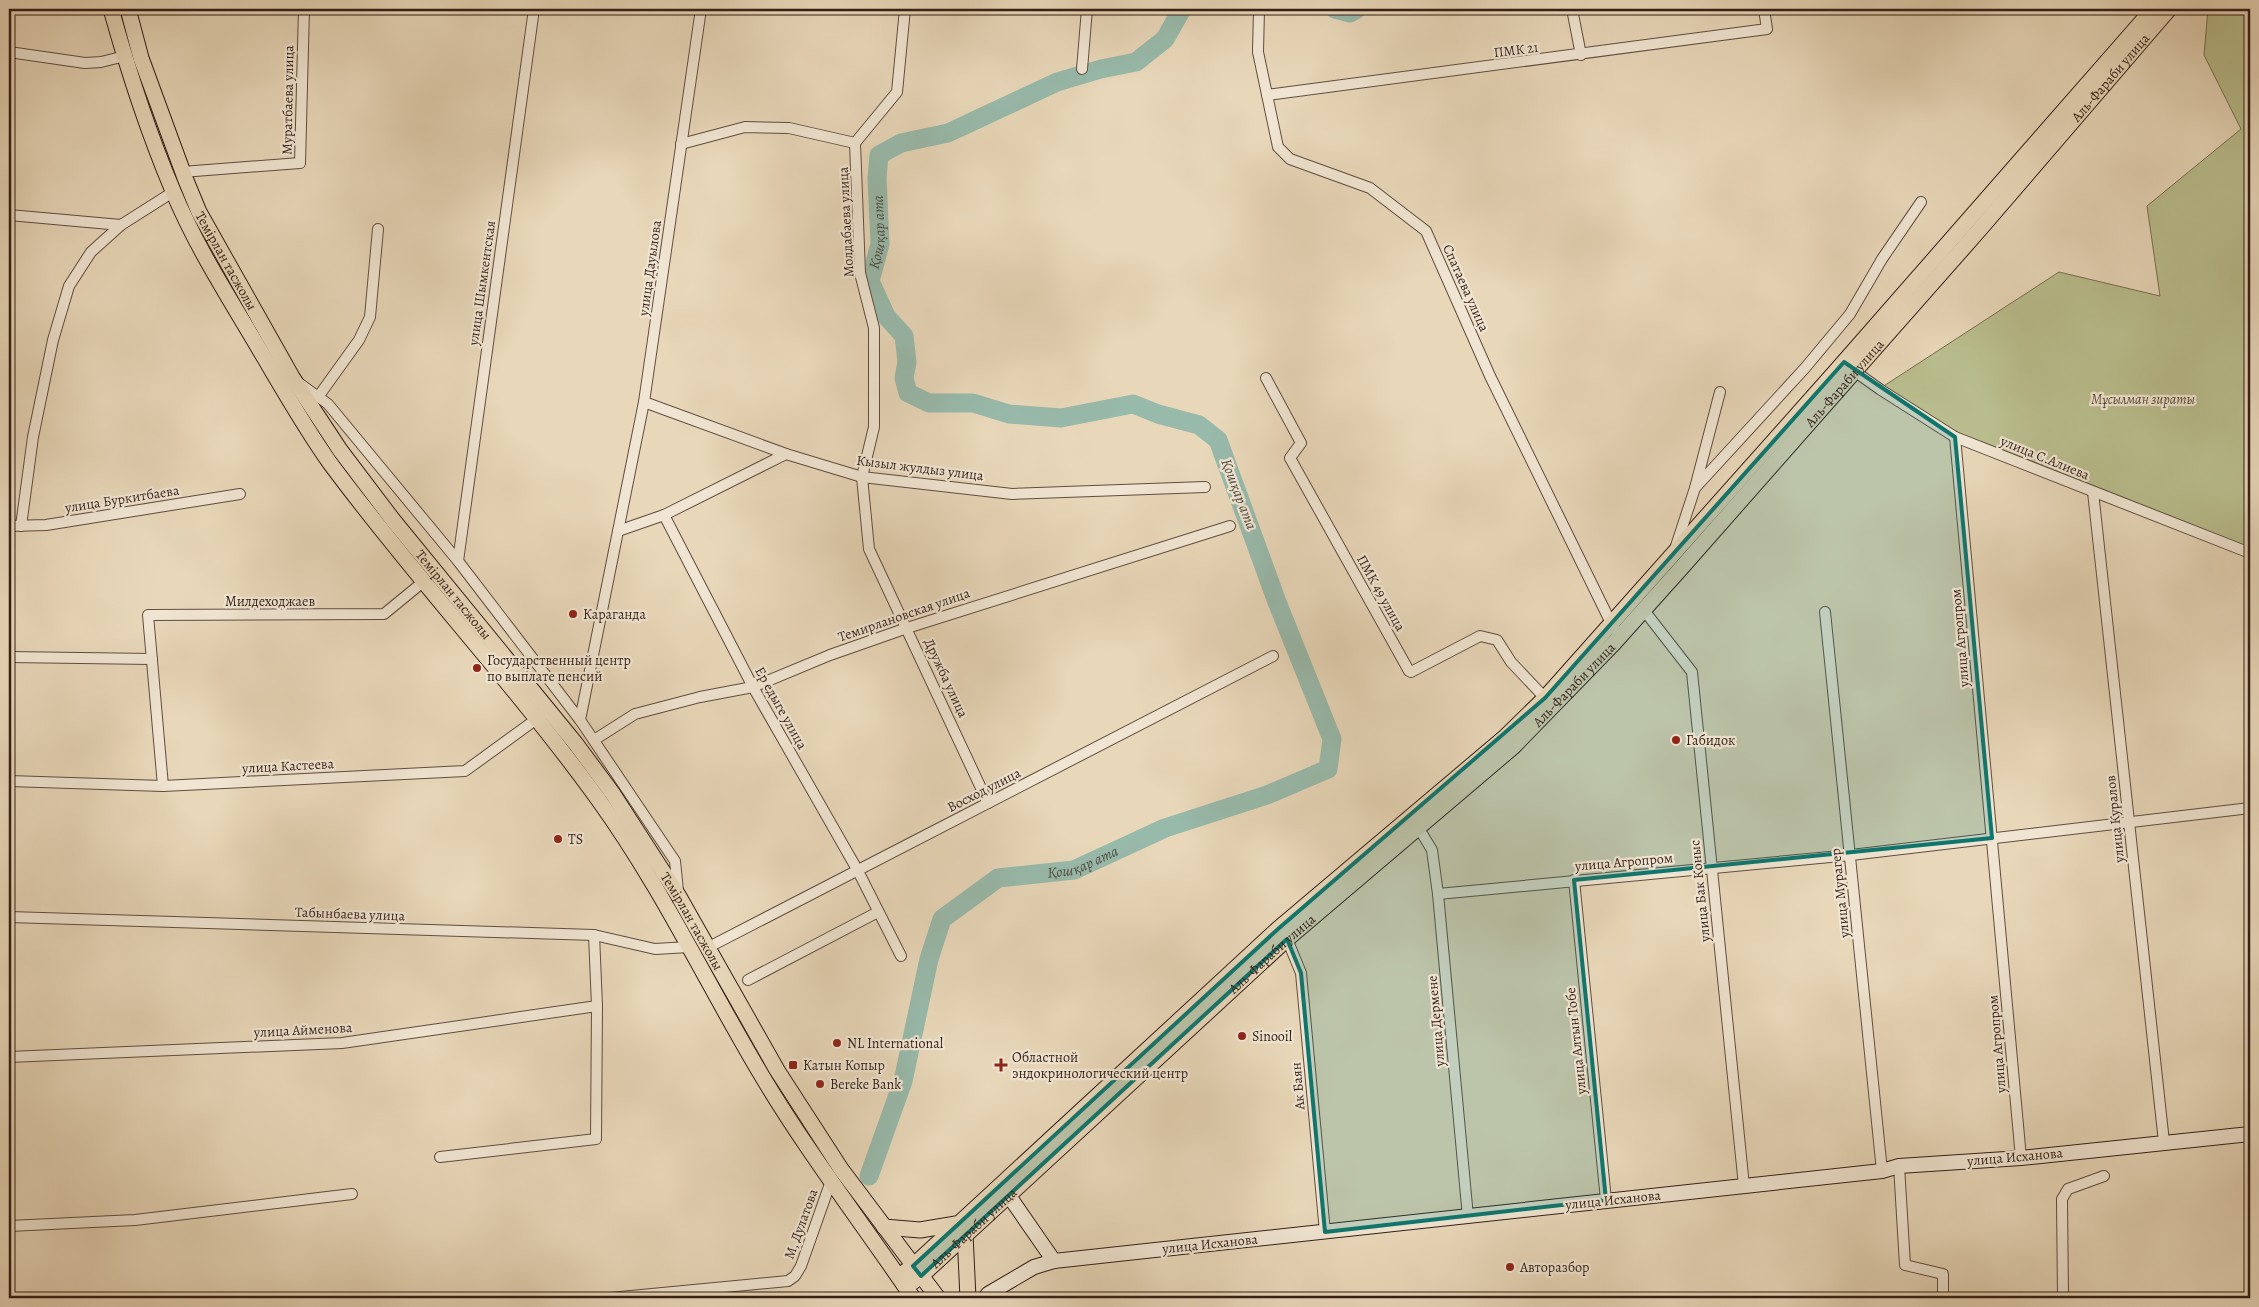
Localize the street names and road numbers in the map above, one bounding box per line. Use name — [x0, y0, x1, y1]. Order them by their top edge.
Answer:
street label: Аль-Фараби улица — [2066, 29, 2154, 126]
street label: ПМК 21 — [1493, 38, 1540, 62]
street label: Муратбаева улица — [278, 44, 298, 155]
street label: Молдабаева улица — [834, 166, 858, 278]
street label: Темірлан тасжолы — [191, 208, 262, 313]
street label: улица Дауылова — [634, 218, 666, 318]
street label: улица Шымкентская — [464, 219, 500, 348]
street label: Спатаева улица — [1438, 241, 1494, 335]
street label: Аль-Фараби улица — [1800, 335, 1888, 432]
street label: улица С.Алиева — [1997, 431, 2093, 485]
street label: Кызыл жулдыз улица — [855, 451, 985, 485]
street label: улица Буркитбаева — [62, 480, 181, 518]
street label: Темірлан тасжолы — [412, 546, 496, 643]
street label: ПМК 49 улица — [1352, 551, 1410, 635]
street label: Темирлановская улица — [836, 583, 973, 646]
street label: улица Агропром — [1946, 588, 1974, 689]
street label: Милдеходжаев — [225, 592, 315, 611]
street label: Дружба улица — [919, 635, 973, 721]
street label: Аль-Фараби улица — [1528, 638, 1620, 731]
street label: Ер едыге улица — [750, 663, 812, 753]
street label: улица Кастеева — [241, 754, 335, 778]
street label: Восход улица — [944, 763, 1025, 817]
street label: улица Куралов — [2101, 774, 2129, 865]
street label: улица Бак Коныс — [1685, 839, 1715, 944]
street label: улица Мурагер — [1826, 847, 1854, 940]
street label: улица Агропром — [1573, 848, 1674, 876]
street label: Темірлан тасжолы — [656, 868, 728, 973]
street label: Табынбаева улица — [295, 903, 406, 925]
street label: Аль-Фараби улица — [1223, 909, 1320, 999]
street label: улица Дермене — [1423, 975, 1450, 1068]
street label: улица Алтын Тобе — [1561, 986, 1591, 1097]
street label: улица Агропром — [1983, 994, 2011, 1095]
street label: улица Айменова — [252, 1018, 353, 1042]
street label: Ак Баян — [1286, 1061, 1310, 1112]
street label: улица Исханова — [1965, 1143, 2064, 1171]
street label: Аль-Фараби улица — [926, 1183, 1021, 1273]
street label: улица Исханова — [1563, 1185, 1662, 1215]
street label: М, Дулатова — [779, 1186, 823, 1262]
street label: улица Исханова — [1160, 1229, 1259, 1259]

